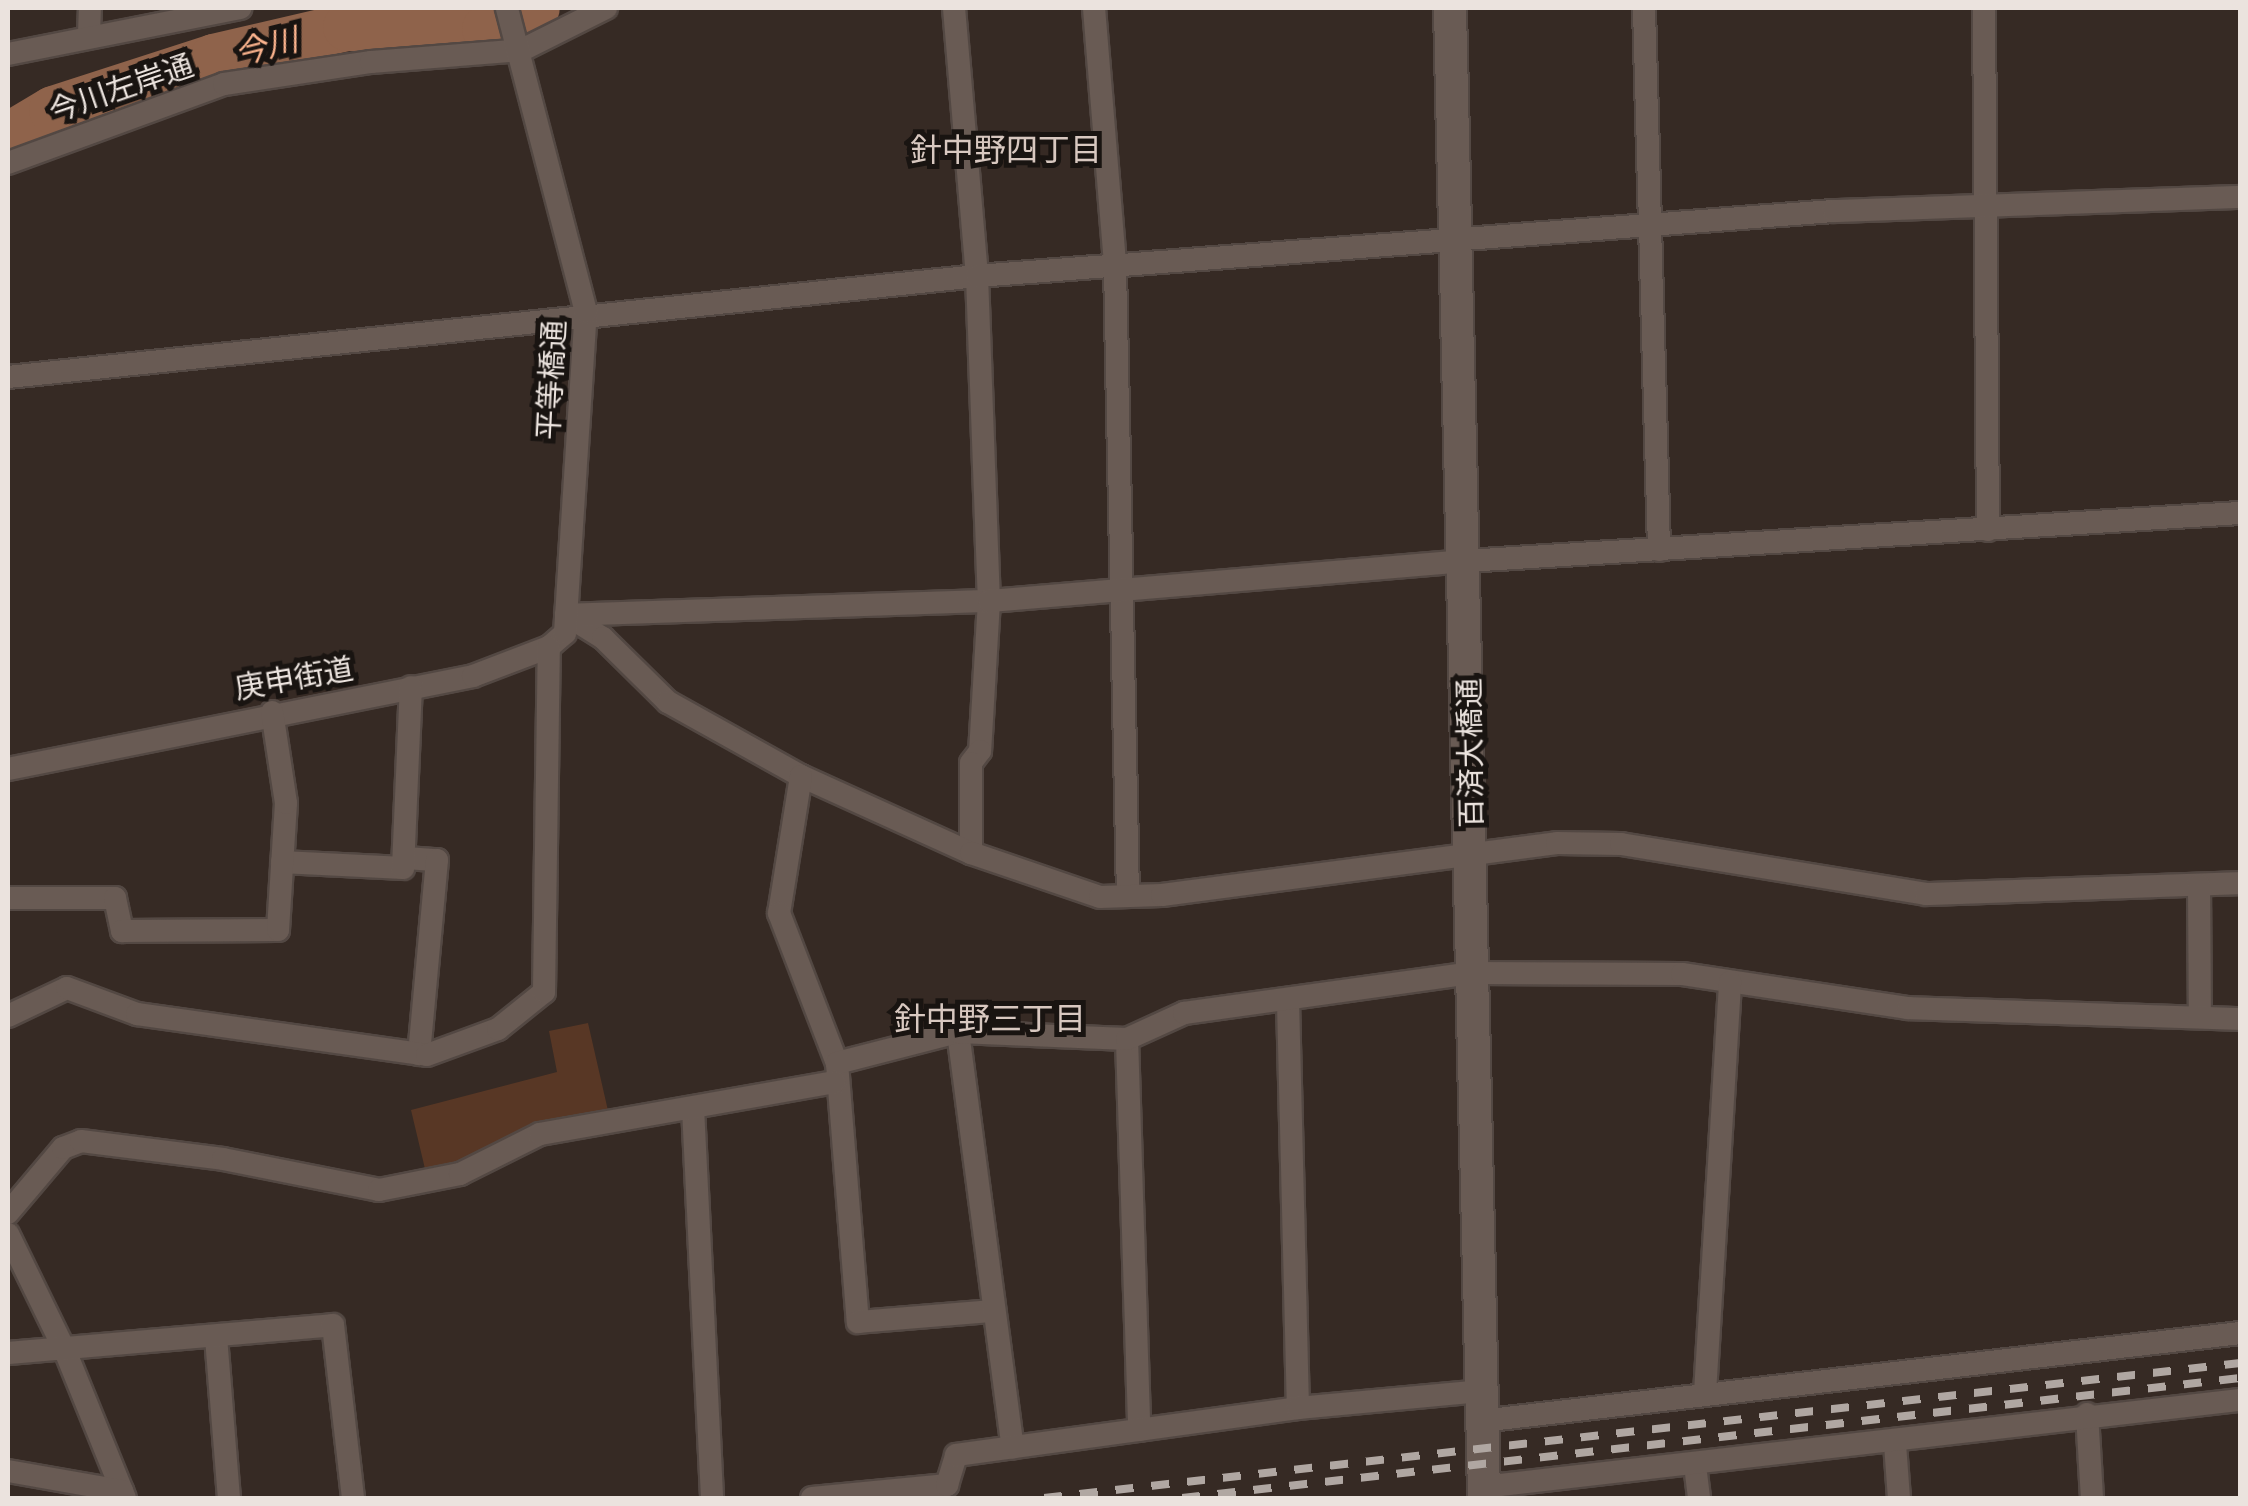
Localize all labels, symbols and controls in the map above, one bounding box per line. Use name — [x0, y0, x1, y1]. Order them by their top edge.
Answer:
water label: 今川 — [230, 20, 302, 72]
street label: 今川左岸通 — [44, 47, 198, 129]
district label: 針中野四丁目 — [910, 130, 1102, 168]
street label: 平等橋通 — [530, 319, 572, 441]
street label: 庚申街道 — [232, 650, 356, 706]
street label: 百済大橋通 — [1451, 678, 1489, 828]
district label: 針中野三丁目 — [894, 999, 1086, 1037]

